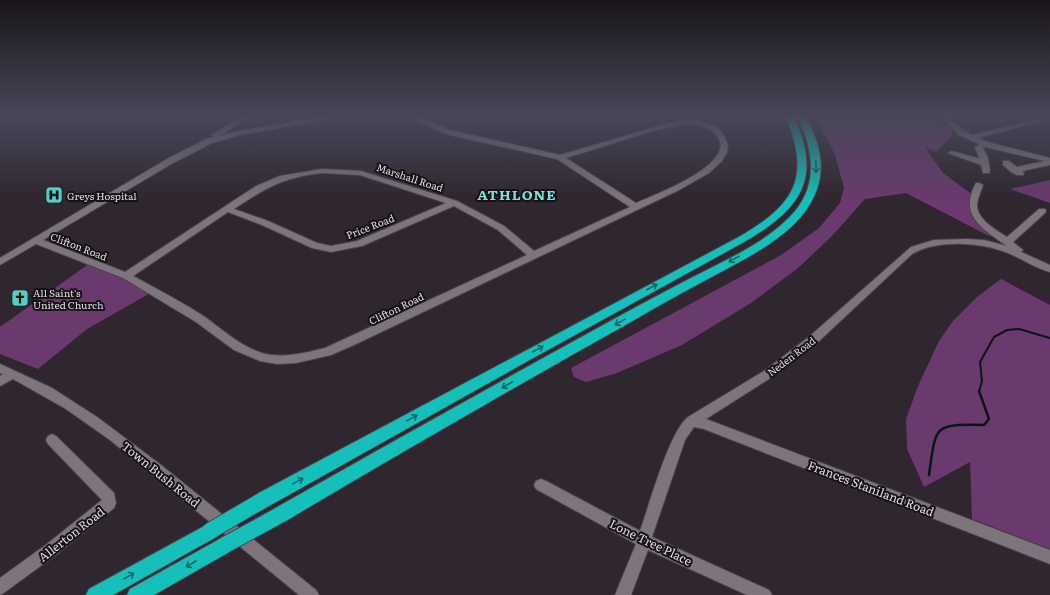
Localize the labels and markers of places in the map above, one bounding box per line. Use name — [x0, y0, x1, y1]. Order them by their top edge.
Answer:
hospital icon: Greys Hospital — [44, 185, 64, 205]
place label: Greys Hospital — [67, 188, 137, 203]
place label: All Saint's United Church — [33, 285, 104, 312]
church icon: All Saint's United Church — [10, 288, 30, 308]

